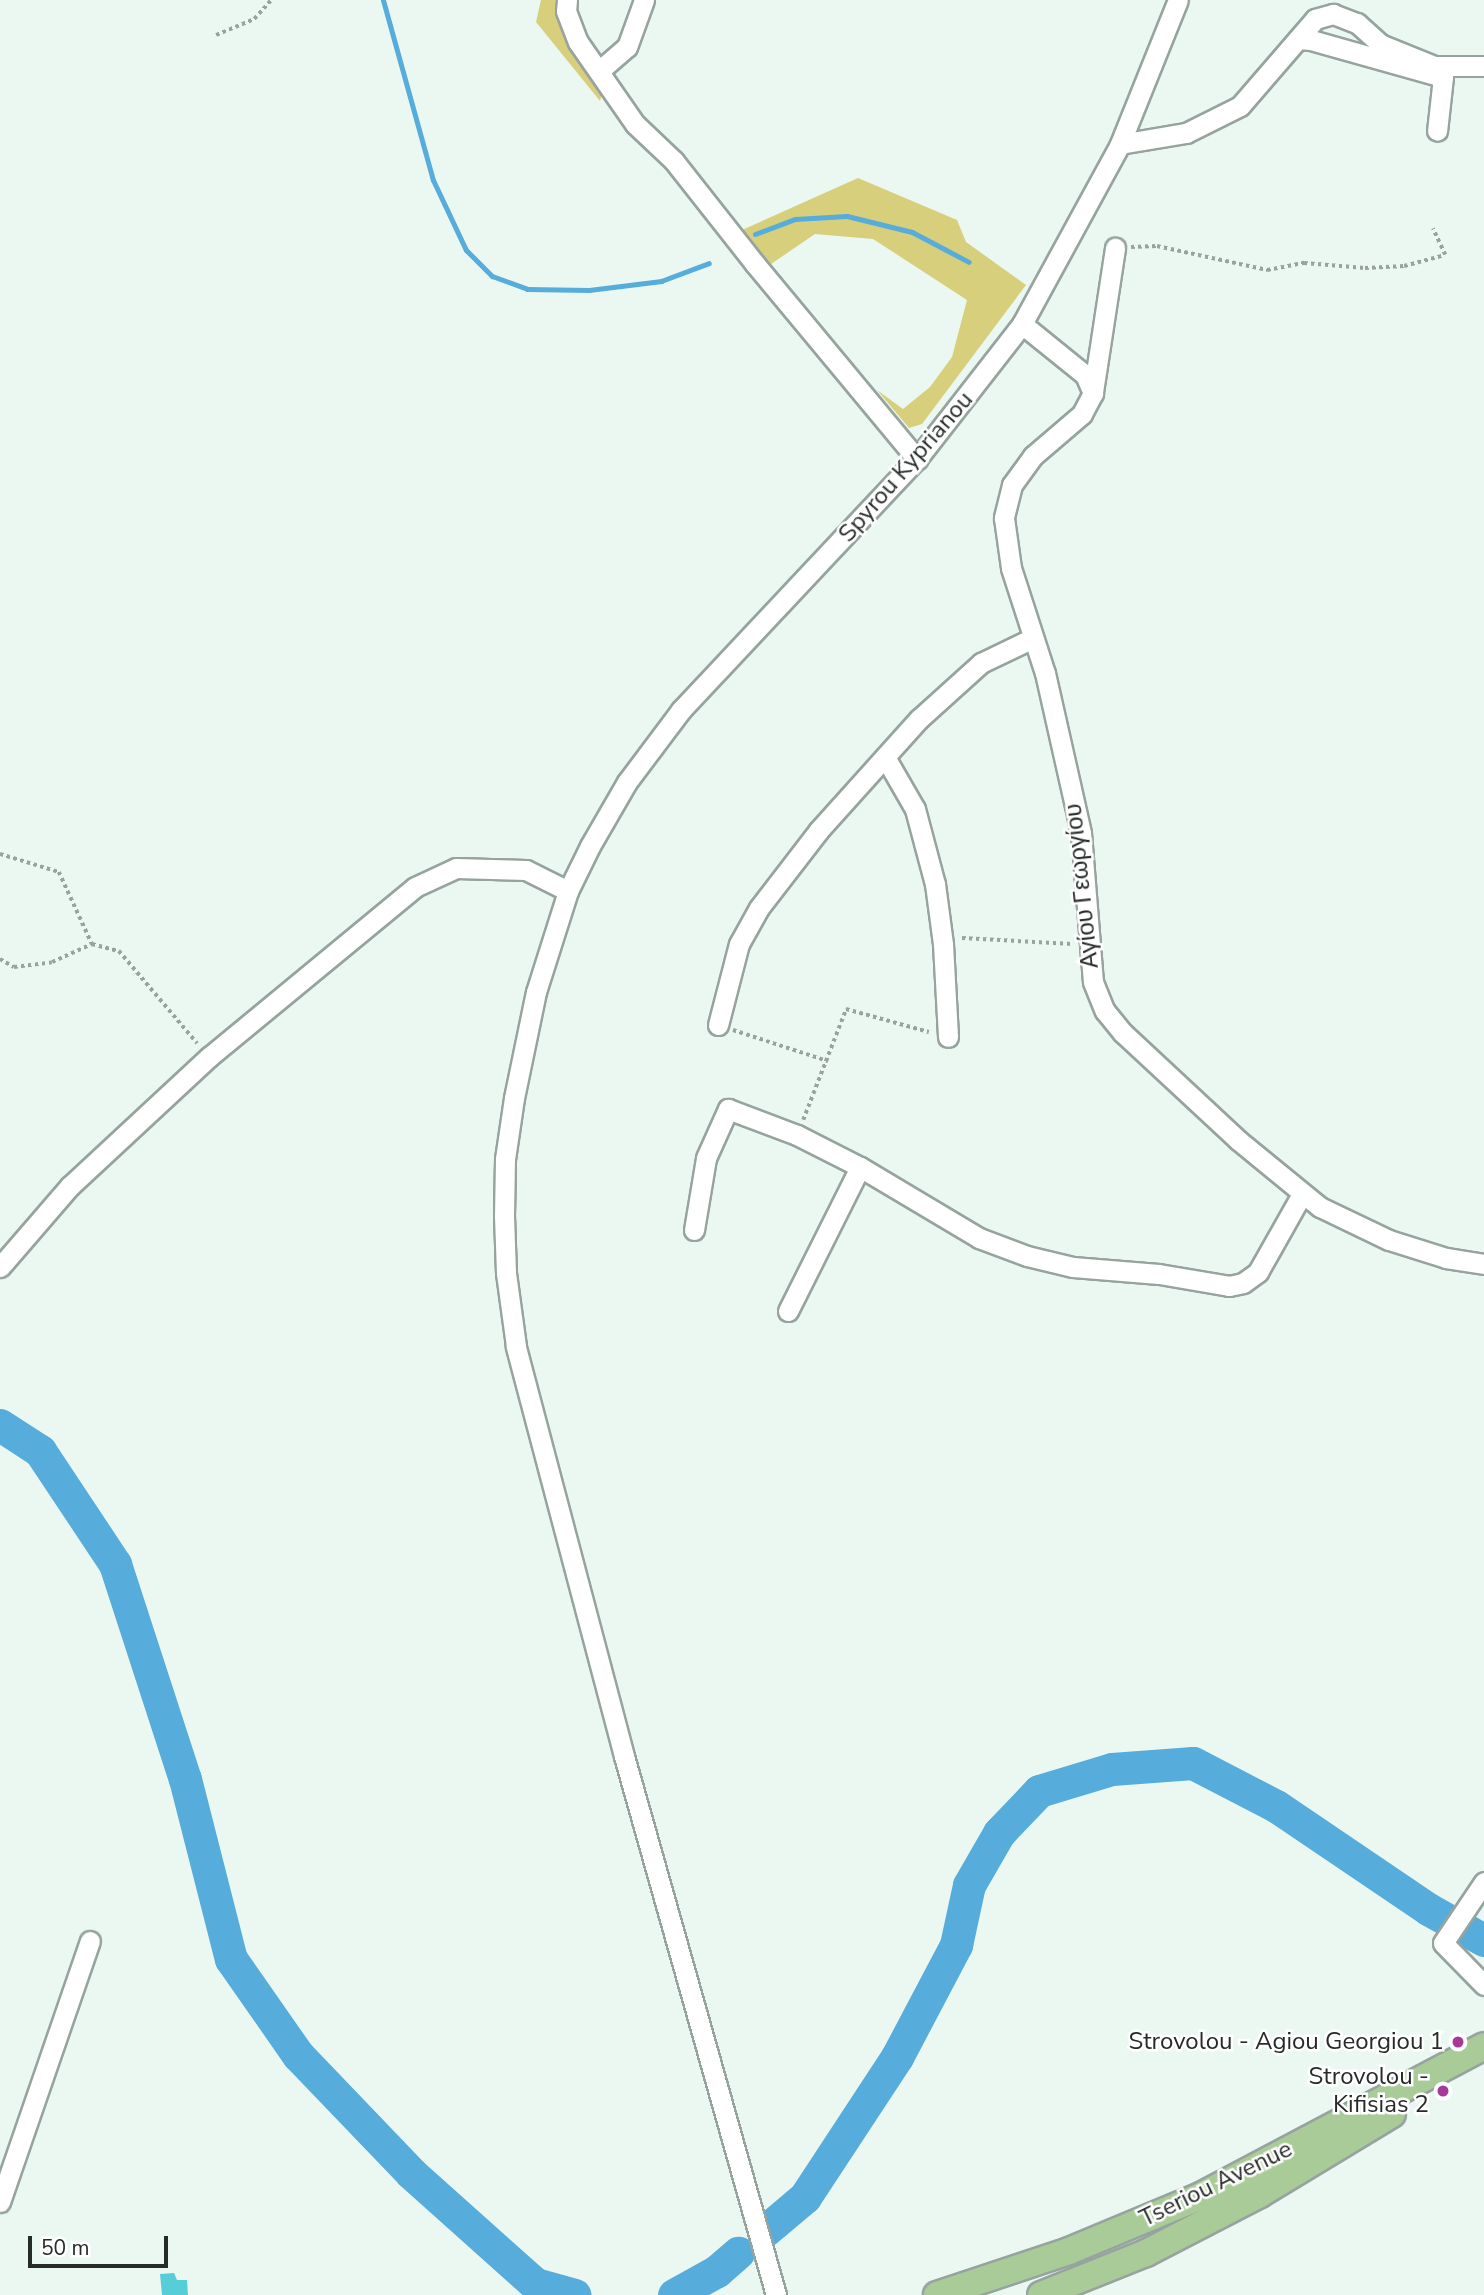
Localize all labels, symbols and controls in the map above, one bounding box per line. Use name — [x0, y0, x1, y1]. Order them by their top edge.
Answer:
street label: Spyrou Kyprianou — [833, 386, 979, 548]
street label: Αγίου Γεωργίου — [1059, 802, 1105, 970]
place label: Strovolou - Agiou Georgiou 1 — [1128, 2028, 1444, 2056]
marker: Strovolou - Agiou Georgiou 1 — [1450, 2034, 1466, 2050]
place label: Strovolou - Kifisias 2 — [1309, 2063, 1429, 2119]
marker: Strovolou - Kifisias 2 — [1435, 2083, 1451, 2099]
street label: Tseriou Avenue — [1135, 2135, 1297, 2233]
scale bar — [32, 2222, 172, 2266]
text: 50 m — [41, 2234, 90, 2262]

